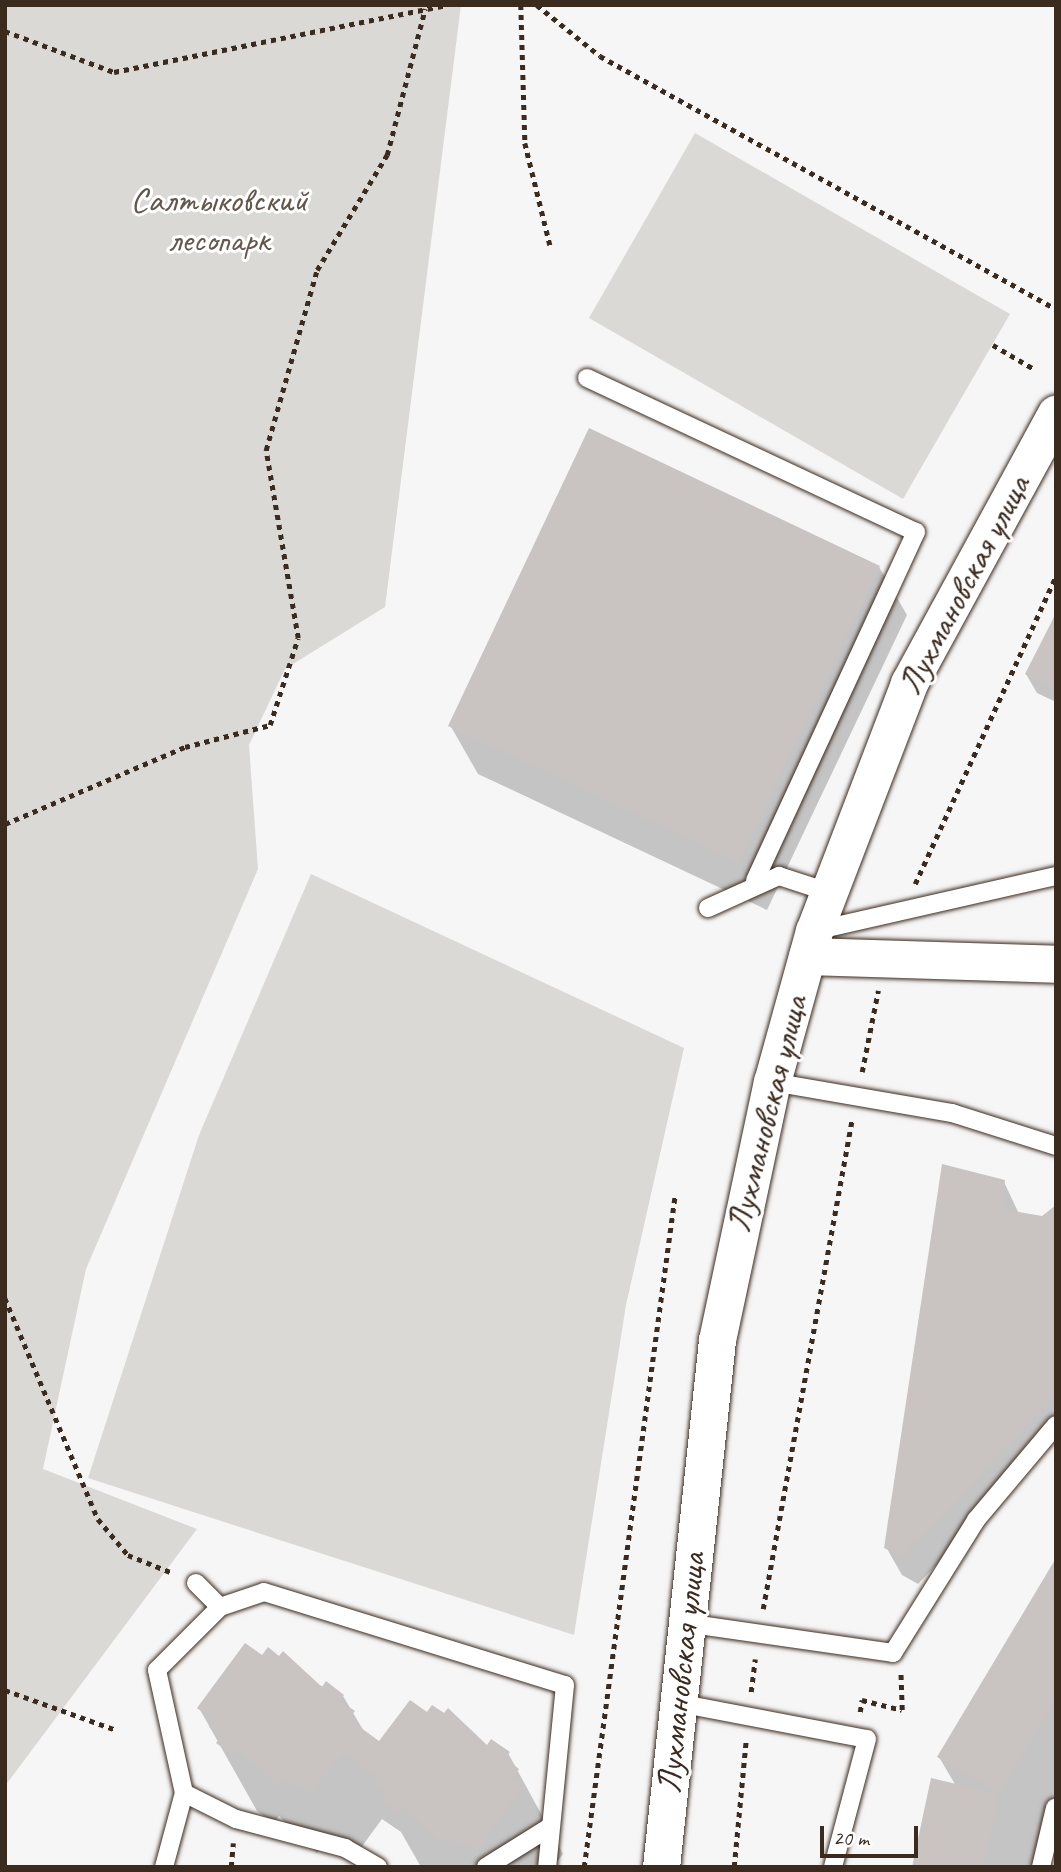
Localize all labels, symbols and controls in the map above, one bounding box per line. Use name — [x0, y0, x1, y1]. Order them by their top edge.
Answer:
park label: Салтыковский лесопарк — [131, 179, 307, 261]
street label: Лухмановская улица — [888, 467, 1040, 703]
street label: Лухмановская улица — [717, 990, 817, 1238]
street label: Лухмановская улица — [647, 1549, 715, 1797]
scale bar — [823, 1812, 921, 1856]
text: 20 m — [833, 1825, 869, 1851]

